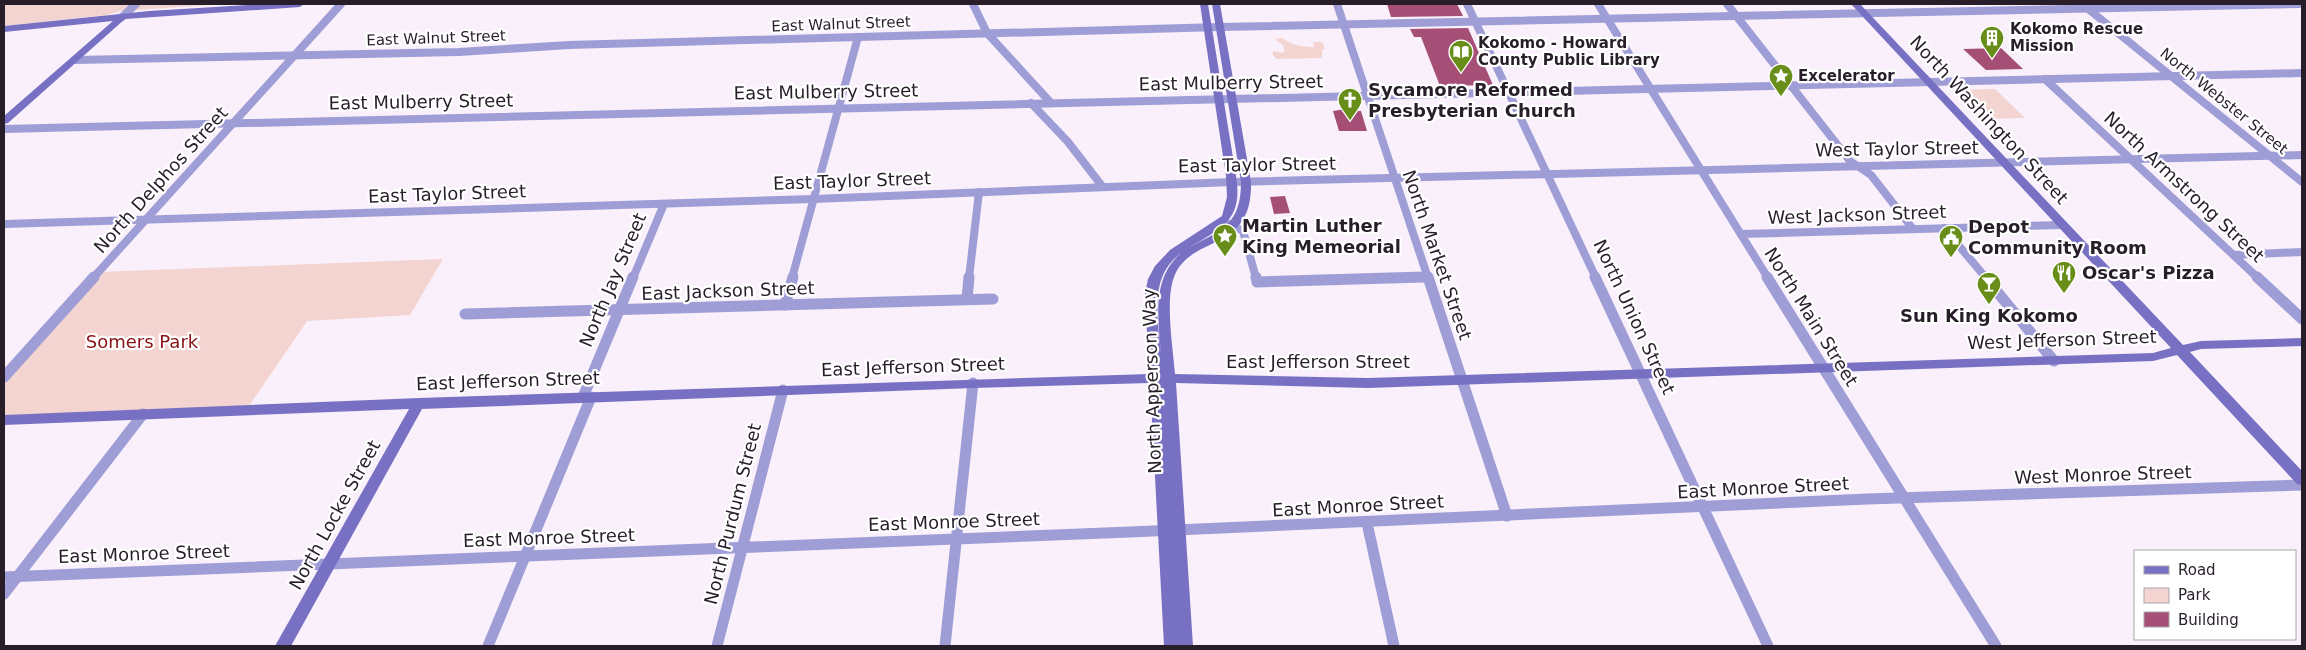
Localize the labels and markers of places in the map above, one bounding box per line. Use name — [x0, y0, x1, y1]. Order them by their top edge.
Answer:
place label: Kokomo Rescue Mission — [2010, 20, 2143, 55]
building icon: Kokomo Rescue Mission — [1979, 25, 2005, 59]
place label: Kokomo - Howard County Public Library — [1478, 34, 1660, 69]
library icon: Kokomo - Howard County Public Library — [1448, 39, 1474, 73]
place icon: Excelerator — [1768, 63, 1794, 97]
place label: Excelerator — [1798, 67, 1895, 85]
place label: Sycamore Reformed Presbyterian Church — [1368, 79, 1576, 121]
church icon: Sycamore Reformed Presbyterian Church — [1337, 87, 1363, 121]
place label: Martin Luther King Memeorial — [1242, 215, 1401, 257]
place label: Depot Community Room — [1968, 216, 2147, 258]
place icon: Martin Luther King Memeorial — [1212, 223, 1238, 257]
public building icon: Depot Community Room — [1938, 224, 1964, 258]
restaurant icon: Oscar's Pizza — [2051, 260, 2077, 294]
place label: Oscar's Pizza — [2082, 262, 2215, 283]
bar icon: Sun King Kokomo — [1976, 271, 2002, 305]
place label: Sun King Kokomo — [1900, 305, 2078, 326]

